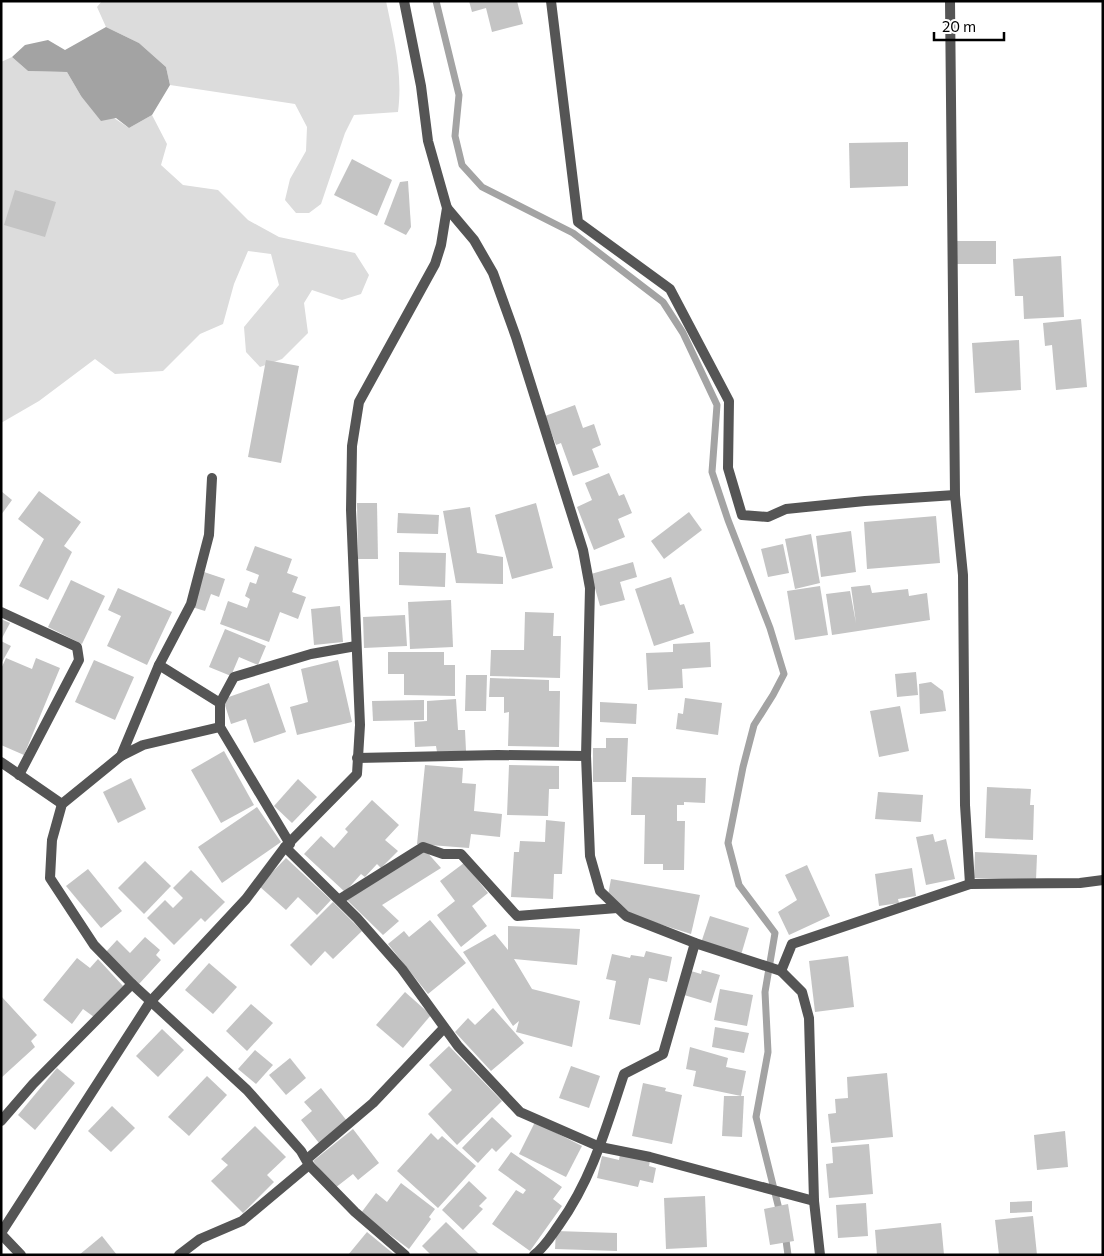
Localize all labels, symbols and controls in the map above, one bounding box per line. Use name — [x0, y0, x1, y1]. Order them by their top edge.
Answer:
scale bar — [934, 10, 1004, 42]
text: 20 m — [942, 17, 976, 35]

